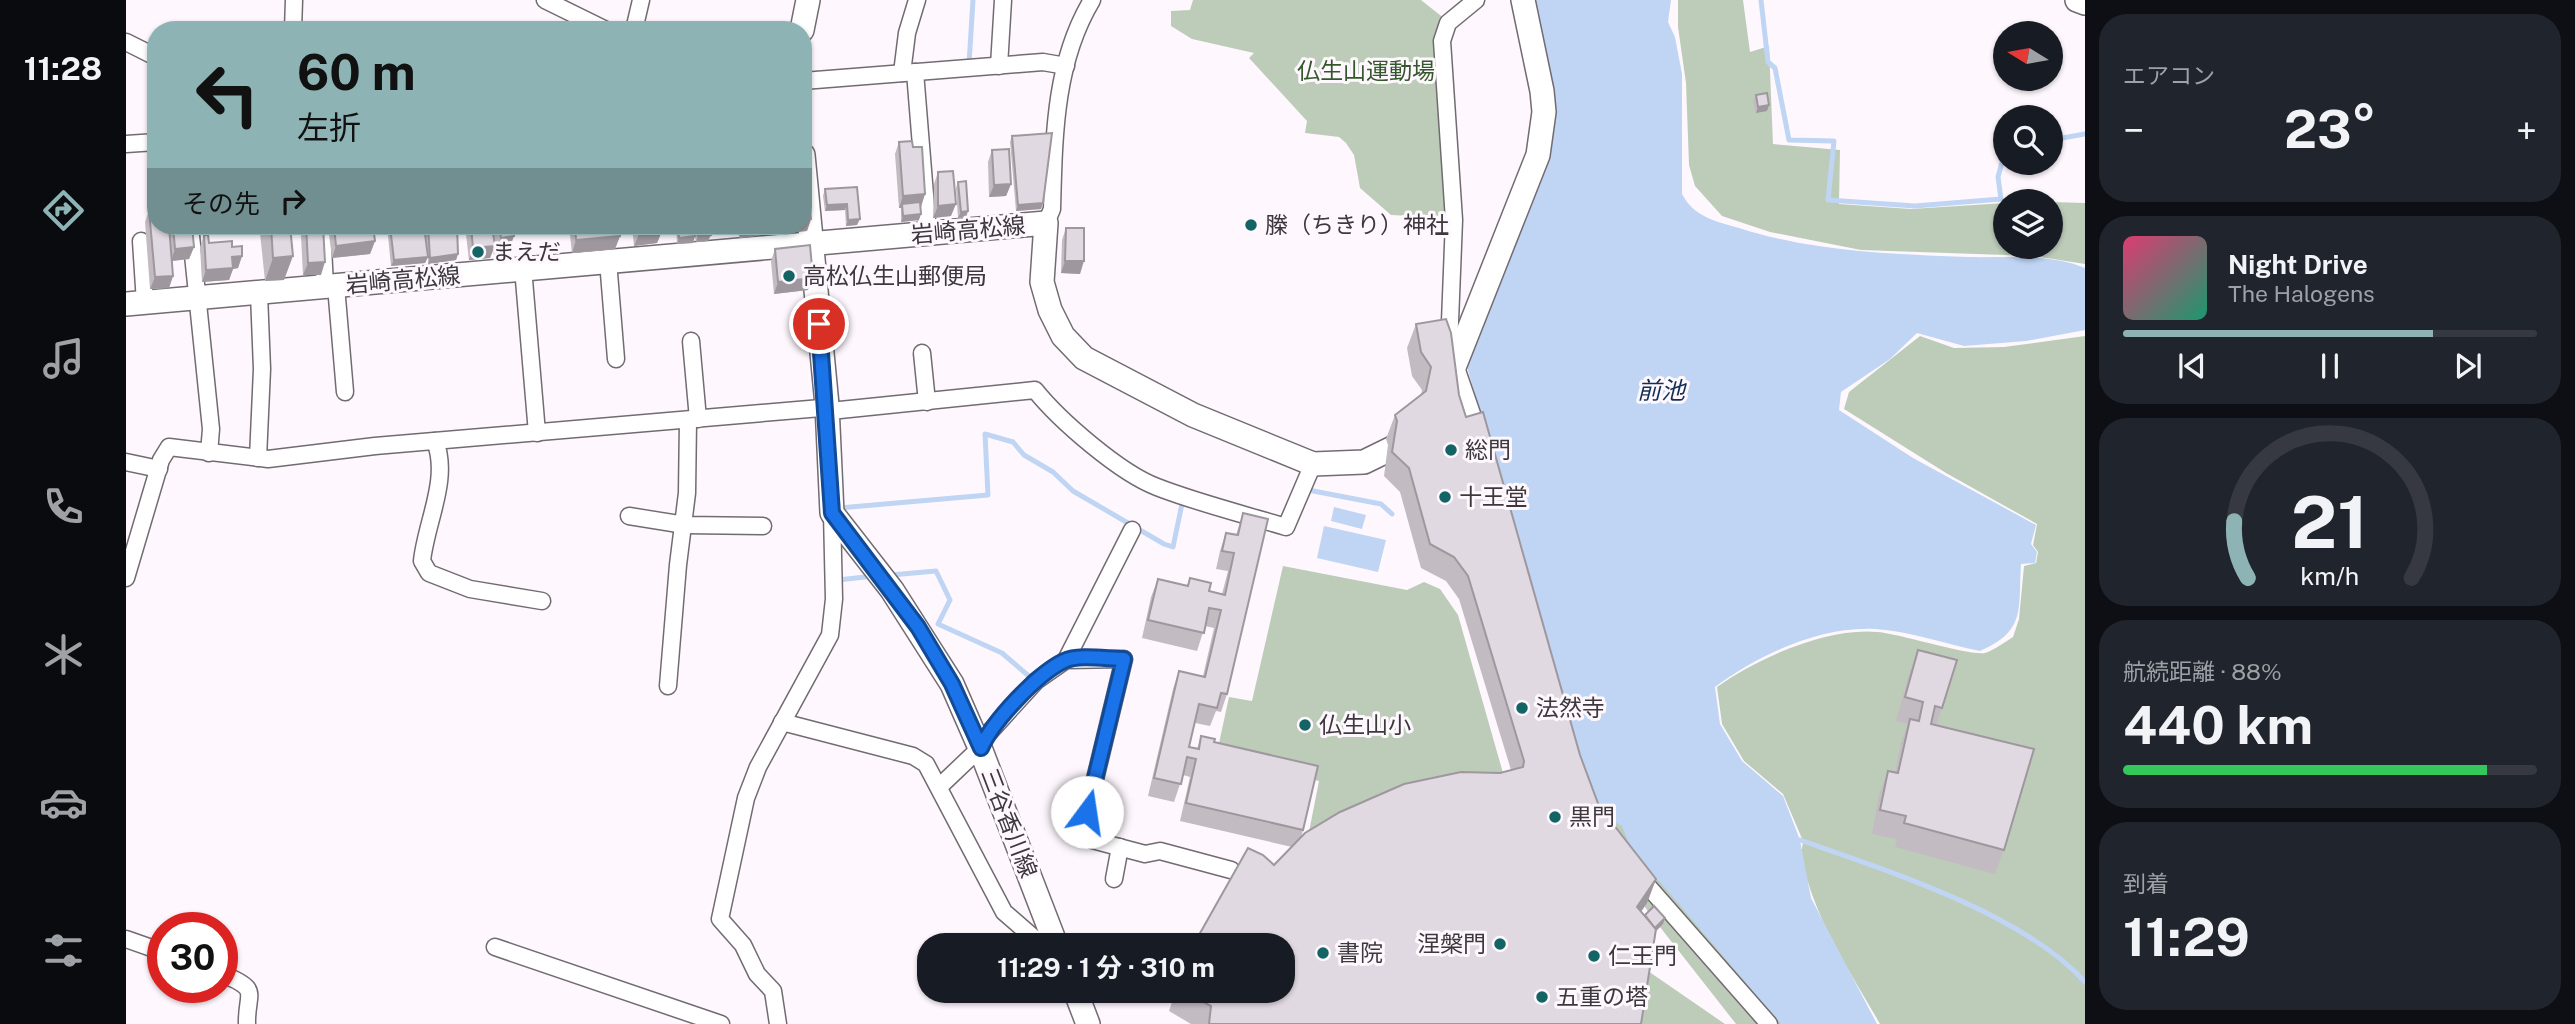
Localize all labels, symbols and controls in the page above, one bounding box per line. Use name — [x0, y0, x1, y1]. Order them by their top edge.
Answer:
north arrow — [1993, 21, 2063, 91]
map controls — [1993, 21, 2063, 259]
text: 60 m — [297, 43, 416, 101]
icon: left — [182, 49, 273, 140]
text: 11:28 — [24, 50, 102, 87]
park label: 仏生山運動場 — [1297, 57, 1435, 84]
text: エアコン — [2123, 62, 2215, 89]
text: 23° — [2284, 99, 2376, 160]
button: search — [1993, 105, 2063, 175]
text: − — [2123, 108, 2144, 153]
text: + — [2516, 108, 2537, 153]
text: 左折 — [297, 109, 361, 146]
icon: right — [274, 182, 312, 220]
icon: directions — [39, 186, 88, 235]
text: その先 — [182, 188, 260, 219]
button: layers — [1993, 189, 2063, 259]
street label: 岩崎高松線 — [909, 211, 1026, 248]
place label: 榺（ちきり）神社 — [1265, 211, 1449, 238]
marker: 榺（ちきり）神社 — [1243, 217, 1259, 233]
place label: まえだ — [492, 238, 561, 265]
marker: まえだ — [470, 244, 486, 260]
text: Night Drive — [2228, 249, 2368, 280]
street label: 岩崎高松線 — [344, 261, 461, 298]
place label: 高松仏生山郵便局 — [803, 262, 987, 289]
marker: 高松仏生山郵便局 — [781, 268, 797, 284]
text: The Halogens — [2228, 280, 2375, 307]
pin — [789, 294, 849, 354]
icon: arrive — [800, 305, 838, 343]
icon: music — [39, 334, 88, 383]
icon: previous — [2173, 347, 2211, 385]
icon: pause — [2311, 347, 2349, 385]
icon: next — [2449, 347, 2487, 385]
water label: 前池 — [1637, 376, 1687, 404]
place label: 総門 — [1465, 436, 1511, 463]
marker: 総門 — [1443, 442, 1459, 458]
text: 21 — [2291, 479, 2369, 564]
icon: phone — [39, 482, 88, 531]
place label: 十王堂 — [1459, 483, 1528, 510]
marker: 十王堂 — [1437, 489, 1453, 505]
text: km/h — [2301, 561, 2359, 591]
icon: climate — [39, 630, 88, 679]
text: 航続距離 · 88% — [2123, 658, 2282, 685]
place label: 法然寺 — [1536, 694, 1605, 721]
text: 440 km — [2123, 695, 2313, 756]
marker: 法然寺 — [1514, 700, 1530, 716]
place label: 仏生山小 — [1319, 711, 1411, 738]
marker: 仏生山小 — [1297, 717, 1313, 733]
street label: 三谷香川線 — [976, 764, 1043, 881]
position arrow — [1050, 775, 1124, 849]
icon: car — [39, 778, 88, 827]
place label: 黒門 — [1569, 803, 1615, 830]
marker: 黒門 — [1547, 809, 1563, 825]
text: 到着 — [2123, 870, 2169, 897]
text: 11:29 — [2123, 907, 2250, 968]
speed limit sign: 30 — [147, 912, 238, 1003]
icon: filters — [39, 926, 88, 975]
place label: 涅槃門 — [1417, 930, 1486, 957]
marker: 涅槃門 — [1492, 936, 1508, 952]
place label: 書院 — [1337, 939, 1383, 966]
place label: 仁王門 — [1608, 942, 1677, 969]
marker: 書院 — [1315, 945, 1331, 961]
marker: 仁王門 — [1586, 948, 1602, 964]
text: 11:29 · 1 分 · 310 m — [997, 952, 1215, 983]
place label: 五重の塔 — [1556, 983, 1648, 1010]
marker: 五重の塔 — [1534, 989, 1550, 1005]

